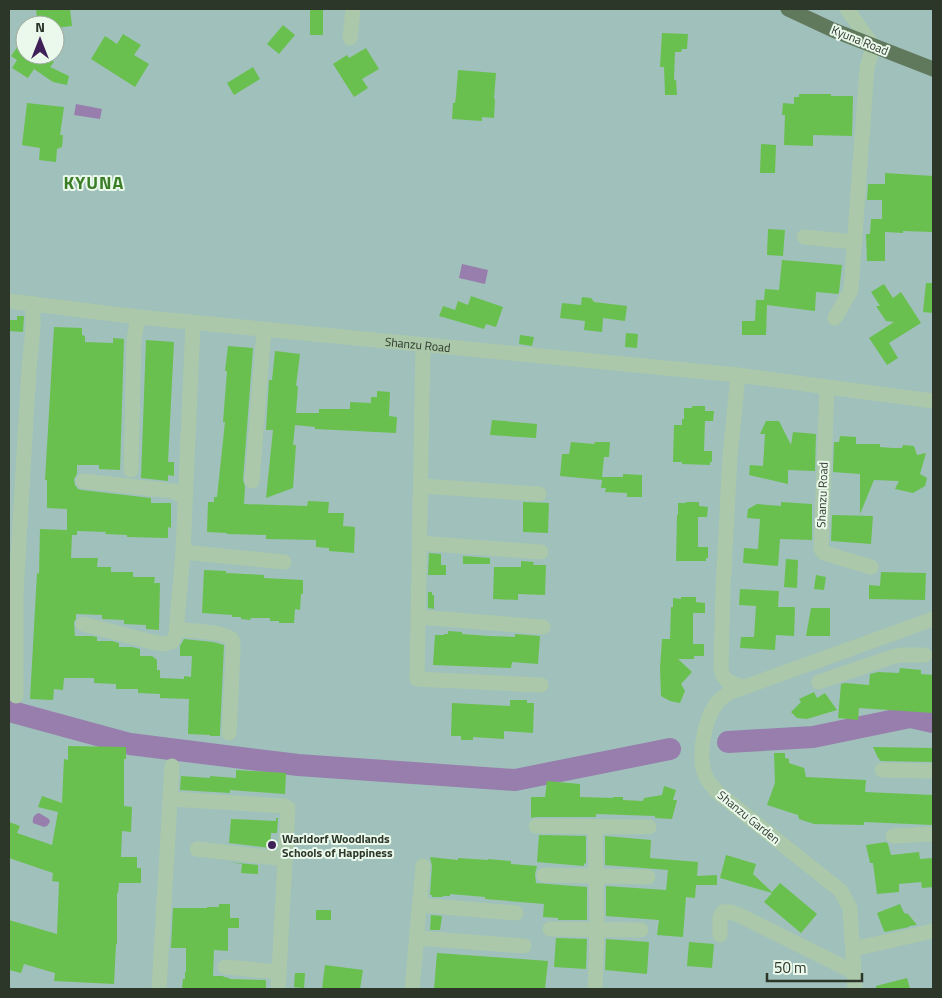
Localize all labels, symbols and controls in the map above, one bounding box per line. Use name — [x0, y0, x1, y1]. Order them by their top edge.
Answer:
north arrow — [15, 15, 65, 65]
text: N — [35, 16, 45, 37]
street label: Kyuna Road — [829, 20, 891, 60]
district label: KYUNA — [64, 169, 124, 196]
street label: Shanzu Road — [384, 331, 451, 357]
street label: Shanzu Road — [811, 462, 833, 528]
street label: Shanzu Garden — [713, 786, 785, 848]
place label: Warldorf Woodlands Schools of Happiness — [282, 829, 393, 862]
marker: Warldorf Woodlands Schools of Happiness — [266, 839, 278, 851]
scale bar — [767, 950, 862, 982]
text: 50 m — [774, 956, 807, 979]

